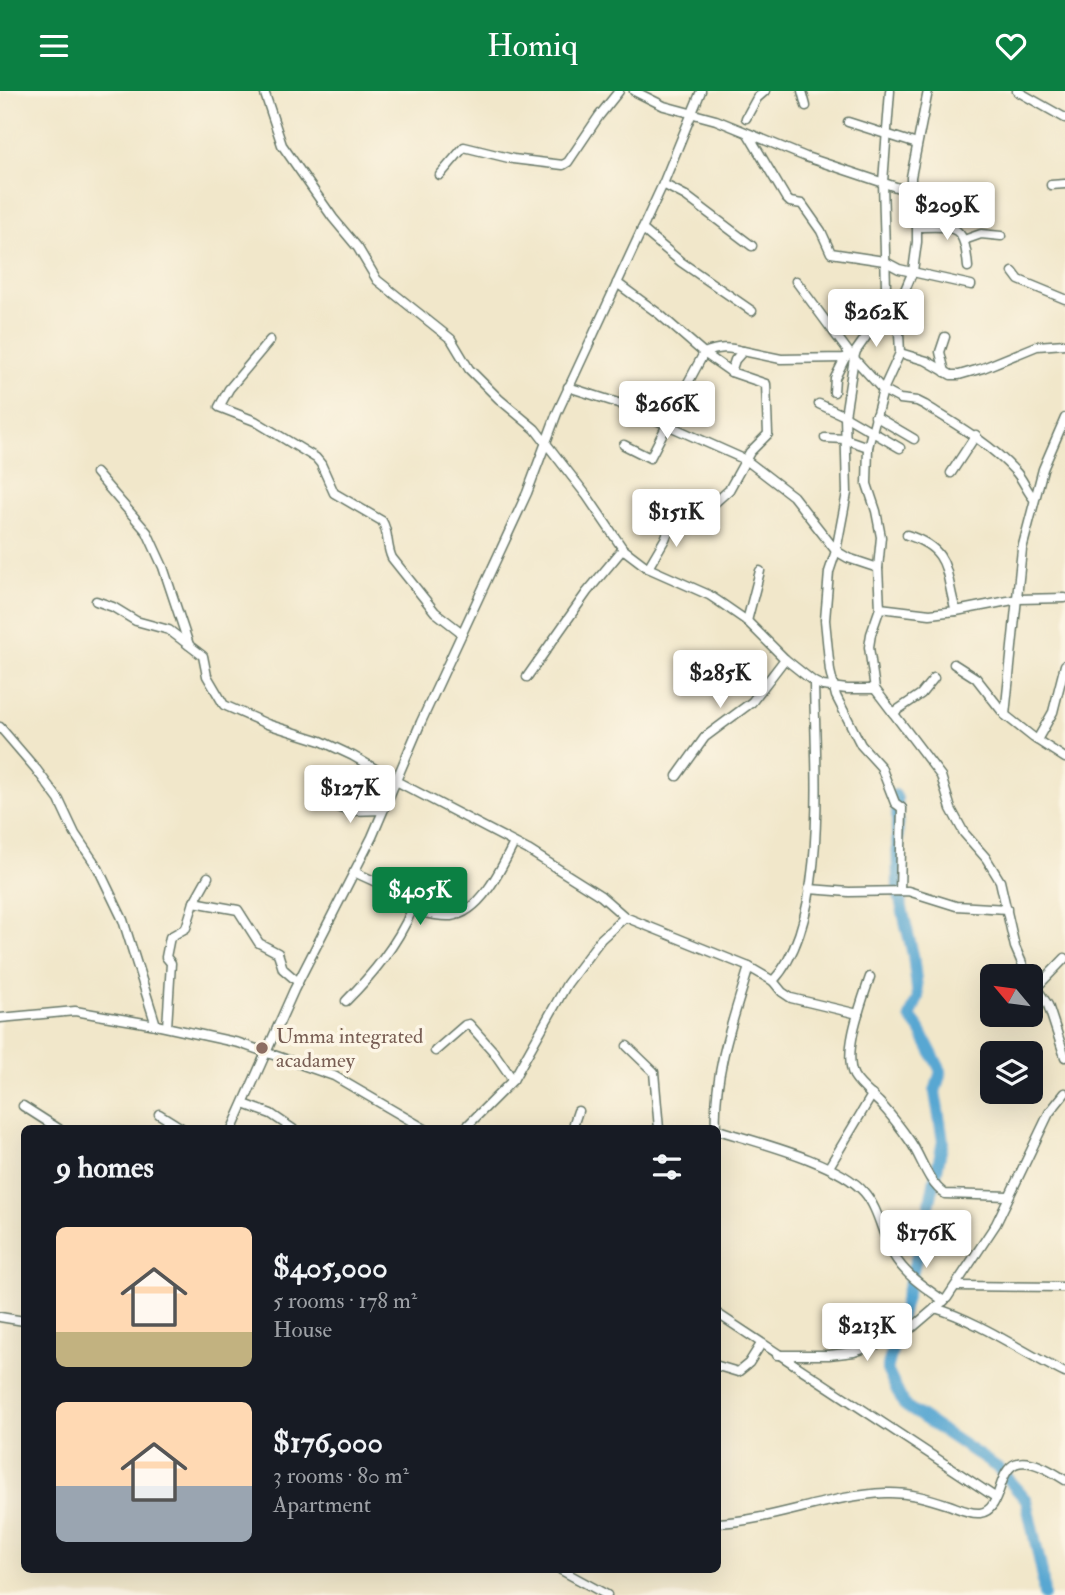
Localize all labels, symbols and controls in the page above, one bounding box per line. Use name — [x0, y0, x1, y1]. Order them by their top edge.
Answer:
text: Homiq — [487, 26, 578, 66]
icon: menu — [35, 27, 73, 65]
icon: heart — [992, 27, 1030, 65]
pin: $209K — [898, 183, 996, 242]
text: $209K — [915, 190, 979, 219]
pin: $262K — [827, 289, 925, 349]
text: $262K — [844, 297, 908, 326]
pin: $266K — [618, 381, 716, 441]
text: $266K — [635, 389, 699, 418]
pin: $151K — [627, 489, 725, 549]
text: $151K — [648, 497, 704, 526]
pin: $285K — [671, 651, 769, 710]
text: $285K — [689, 658, 751, 687]
pin: $127K — [301, 765, 399, 825]
text: $127K — [320, 773, 380, 802]
pin: $405K — [371, 867, 469, 927]
text: $405K — [388, 875, 452, 904]
north arrow — [980, 964, 1043, 1027]
map controls — [980, 964, 1043, 1104]
place label: Umma integrated acadamey — [276, 1023, 424, 1074]
marker: Umma integrated acadamey — [254, 1040, 270, 1056]
button: layers — [980, 1041, 1043, 1104]
icon: filters — [648, 1148, 686, 1186]
text: 9 homes — [56, 1149, 154, 1186]
pin: $176K — [877, 1211, 975, 1270]
text: $176K — [896, 1218, 956, 1247]
text: $405,000 — [273, 1249, 388, 1286]
icon: home — [112, 1255, 196, 1339]
text: 5 rooms · 178 m² — [273, 1286, 417, 1315]
pin: $213K — [818, 1303, 916, 1363]
text: $213K — [838, 1311, 896, 1340]
text: House — [273, 1315, 332, 1344]
text: $176,000 — [273, 1424, 383, 1461]
icon: home — [112, 1430, 196, 1514]
text: 3 rooms · 80 m² — [273, 1461, 409, 1490]
text: Apartment — [273, 1490, 371, 1519]

